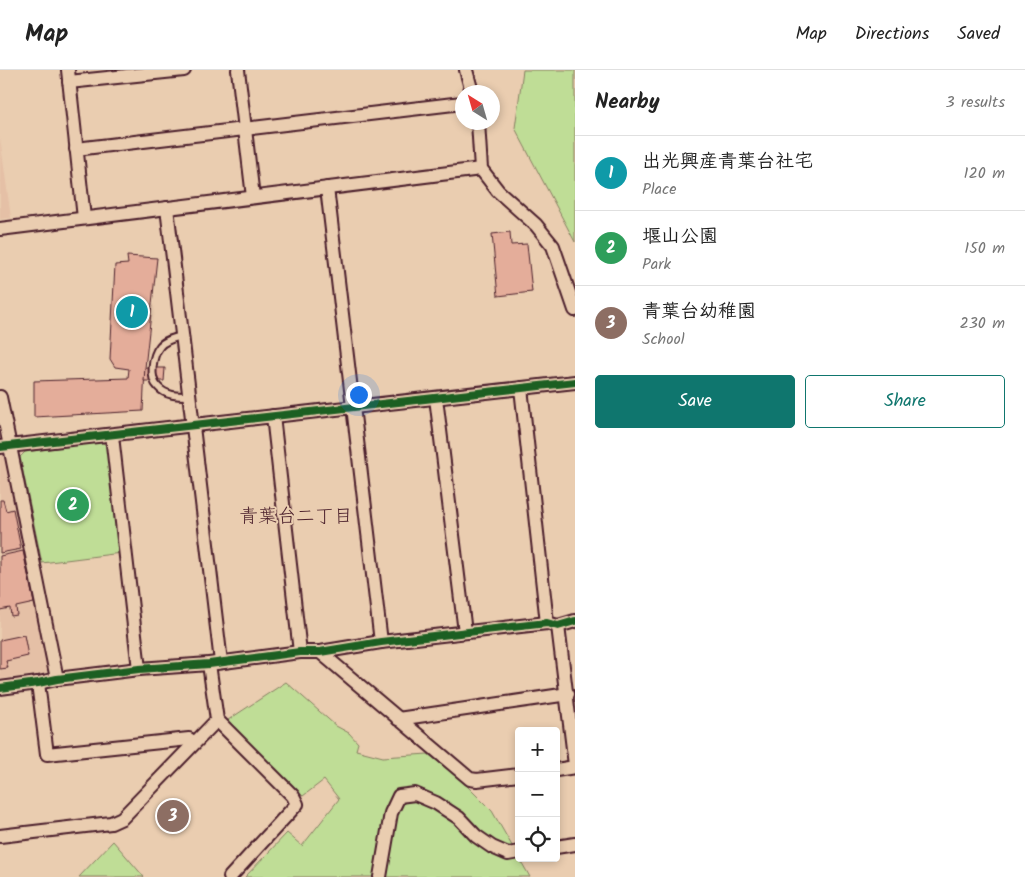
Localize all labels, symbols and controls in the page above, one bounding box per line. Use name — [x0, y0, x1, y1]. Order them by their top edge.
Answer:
text: Map — [25, 15, 68, 54]
text: Map — [795, 20, 827, 49]
text: Directions — [855, 20, 929, 49]
text: Saved — [957, 20, 1000, 49]
north arrow — [455, 85, 500, 130]
text: Nearby — [595, 86, 660, 119]
text: 3 results — [946, 90, 1005, 115]
text: 出光興産青葉台社宅 — [642, 147, 813, 177]
text: 1 — [609, 161, 613, 186]
text: 120 m — [964, 161, 1005, 186]
text: Place — [642, 177, 676, 202]
text: 堰山公園 — [642, 222, 718, 252]
text: 2 — [606, 236, 616, 261]
text: 150 m — [964, 236, 1005, 261]
text: Park — [642, 252, 671, 277]
pin: 1 — [116, 293, 148, 331]
text: 青葉台幼稚園 — [642, 297, 756, 327]
text: 3 — [607, 311, 615, 336]
text: 230 m — [959, 311, 1005, 336]
text: School — [642, 327, 685, 352]
button: Save — [595, 375, 795, 428]
button: Share — [805, 375, 1005, 428]
your location — [346, 382, 372, 408]
pin: 2 — [57, 486, 89, 524]
district label: 青葉台二丁目 — [239, 502, 353, 532]
map controls — [515, 727, 560, 862]
button: + — [515, 727, 560, 772]
button: − — [515, 772, 560, 817]
pin: 3 — [157, 797, 189, 835]
button: locate — [515, 817, 560, 862]

